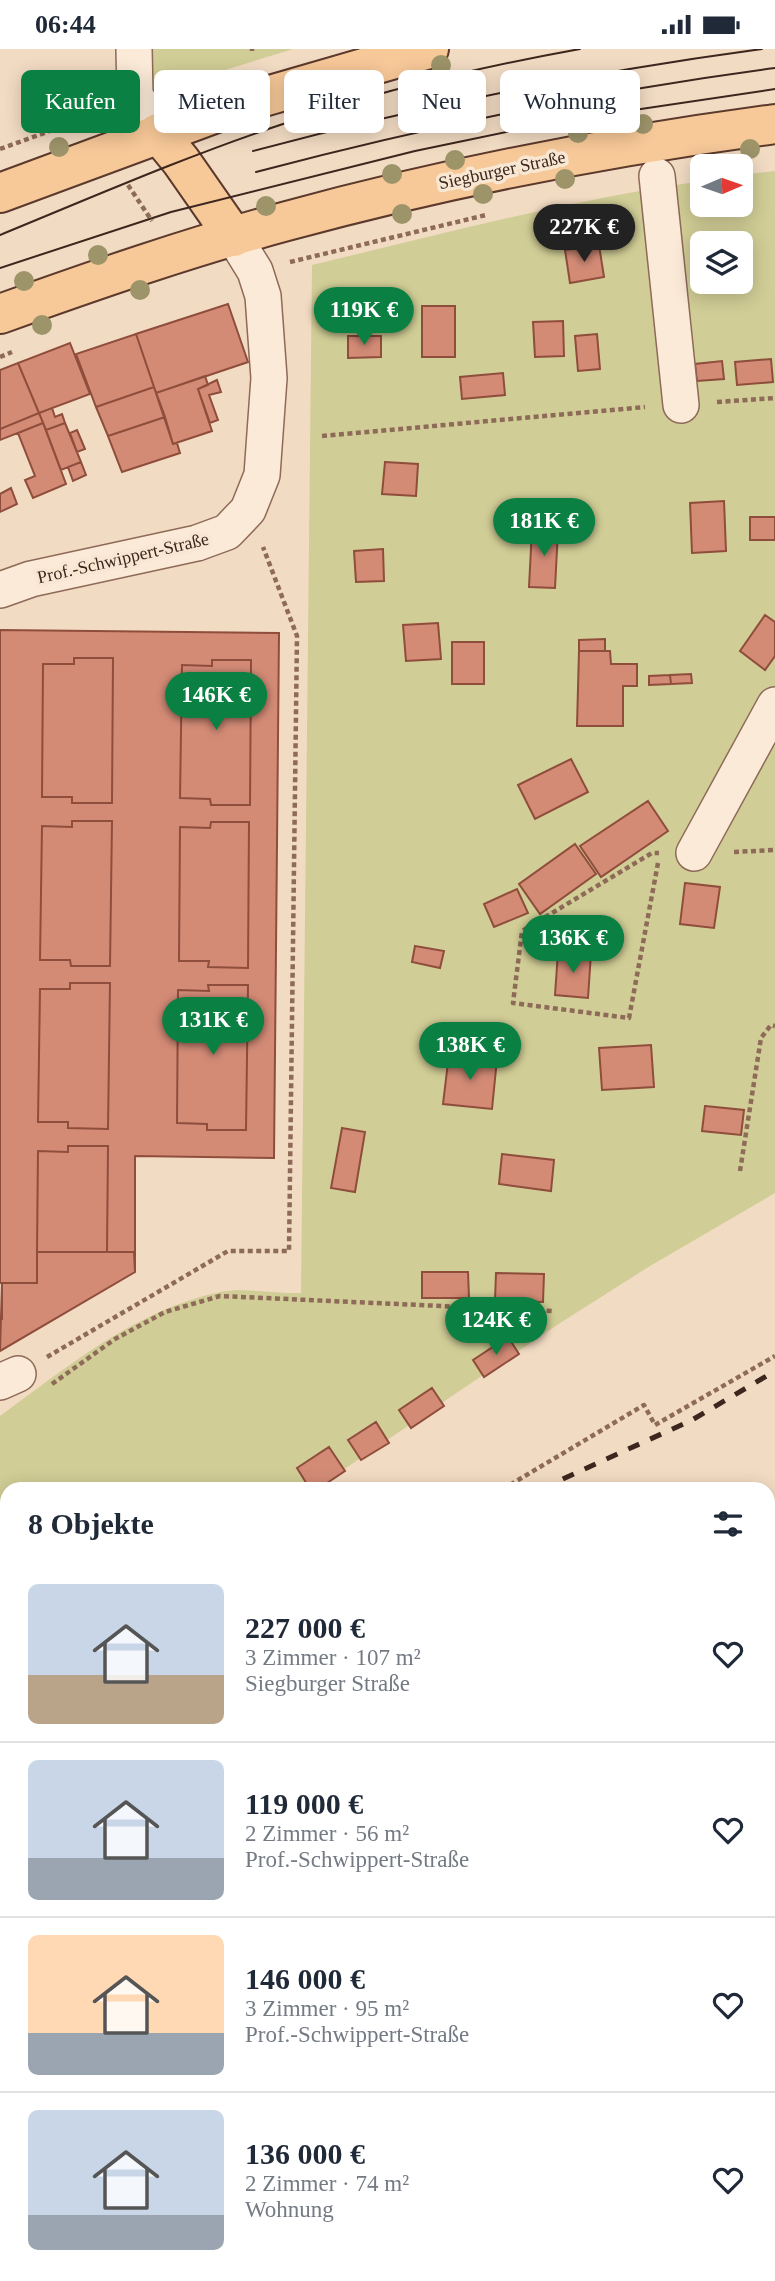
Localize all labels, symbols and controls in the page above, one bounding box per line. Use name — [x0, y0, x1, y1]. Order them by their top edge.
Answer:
text: 06:44 — [35, 10, 96, 39]
chip: Kaufen — [21, 70, 140, 133]
chip: Mieten — [154, 70, 270, 133]
chip: Filter — [284, 70, 384, 133]
chip: Neu — [398, 70, 486, 133]
chip: Wohnung — [500, 70, 640, 133]
street label: Siegburger Straße — [437, 147, 567, 193]
north arrow — [690, 154, 752, 217]
map controls — [690, 154, 753, 294]
pin: 227K € — [527, 205, 641, 264]
text: 227K € — [549, 214, 619, 239]
button: layers — [690, 231, 753, 294]
pin: 119K € — [307, 287, 421, 347]
text: 119K € — [330, 297, 398, 322]
pin: 181K € — [487, 498, 601, 558]
text: 181K € — [509, 508, 579, 533]
street label: Prof.-Schwippert-Straße — [35, 529, 211, 587]
pin: 146K € — [159, 673, 273, 732]
text: 146K € — [181, 682, 251, 707]
pin: 136K € — [516, 915, 630, 975]
text: 136K € — [538, 925, 608, 950]
pin: 131K € — [156, 997, 270, 1057]
text: 131K € — [178, 1007, 248, 1032]
pin: 138K € — [413, 1023, 527, 1082]
text: 138K € — [435, 1032, 505, 1057]
pin: 124K € — [439, 1297, 553, 1357]
text: 124K € — [461, 1307, 531, 1332]
icon: filters — [709, 1505, 747, 1543]
text: 8 Objekte — [28, 1507, 154, 1540]
text: 227 000 € — [245, 1611, 365, 1644]
icon: home — [84, 1612, 168, 1696]
icon: heart — [709, 1635, 747, 1673]
text: 3 Zimmer · 107 m² — [245, 1645, 421, 1670]
text: Siegburger Straße — [245, 1671, 410, 1696]
text: 119 000 € — [245, 1787, 363, 1820]
icon: home — [84, 1788, 168, 1872]
icon: heart — [709, 1811, 747, 1849]
text: 2 Zimmer · 56 m² — [245, 1821, 409, 1846]
text: Prof.-Schwippert-Straße — [245, 1847, 469, 1872]
text: 146 000 € — [245, 1962, 365, 1995]
icon: home — [84, 1963, 168, 2047]
icon: heart — [709, 1986, 747, 2024]
text: 3 Zimmer · 95 m² — [245, 1996, 409, 2021]
text: Prof.-Schwippert-Straße — [245, 2022, 469, 2047]
text: 136 000 € — [245, 2137, 365, 2170]
icon: home — [84, 2138, 168, 2222]
icon: heart — [709, 2161, 747, 2199]
text: 2 Zimmer · 74 m² — [245, 2171, 409, 2196]
text: Wohnung — [245, 2197, 334, 2222]

